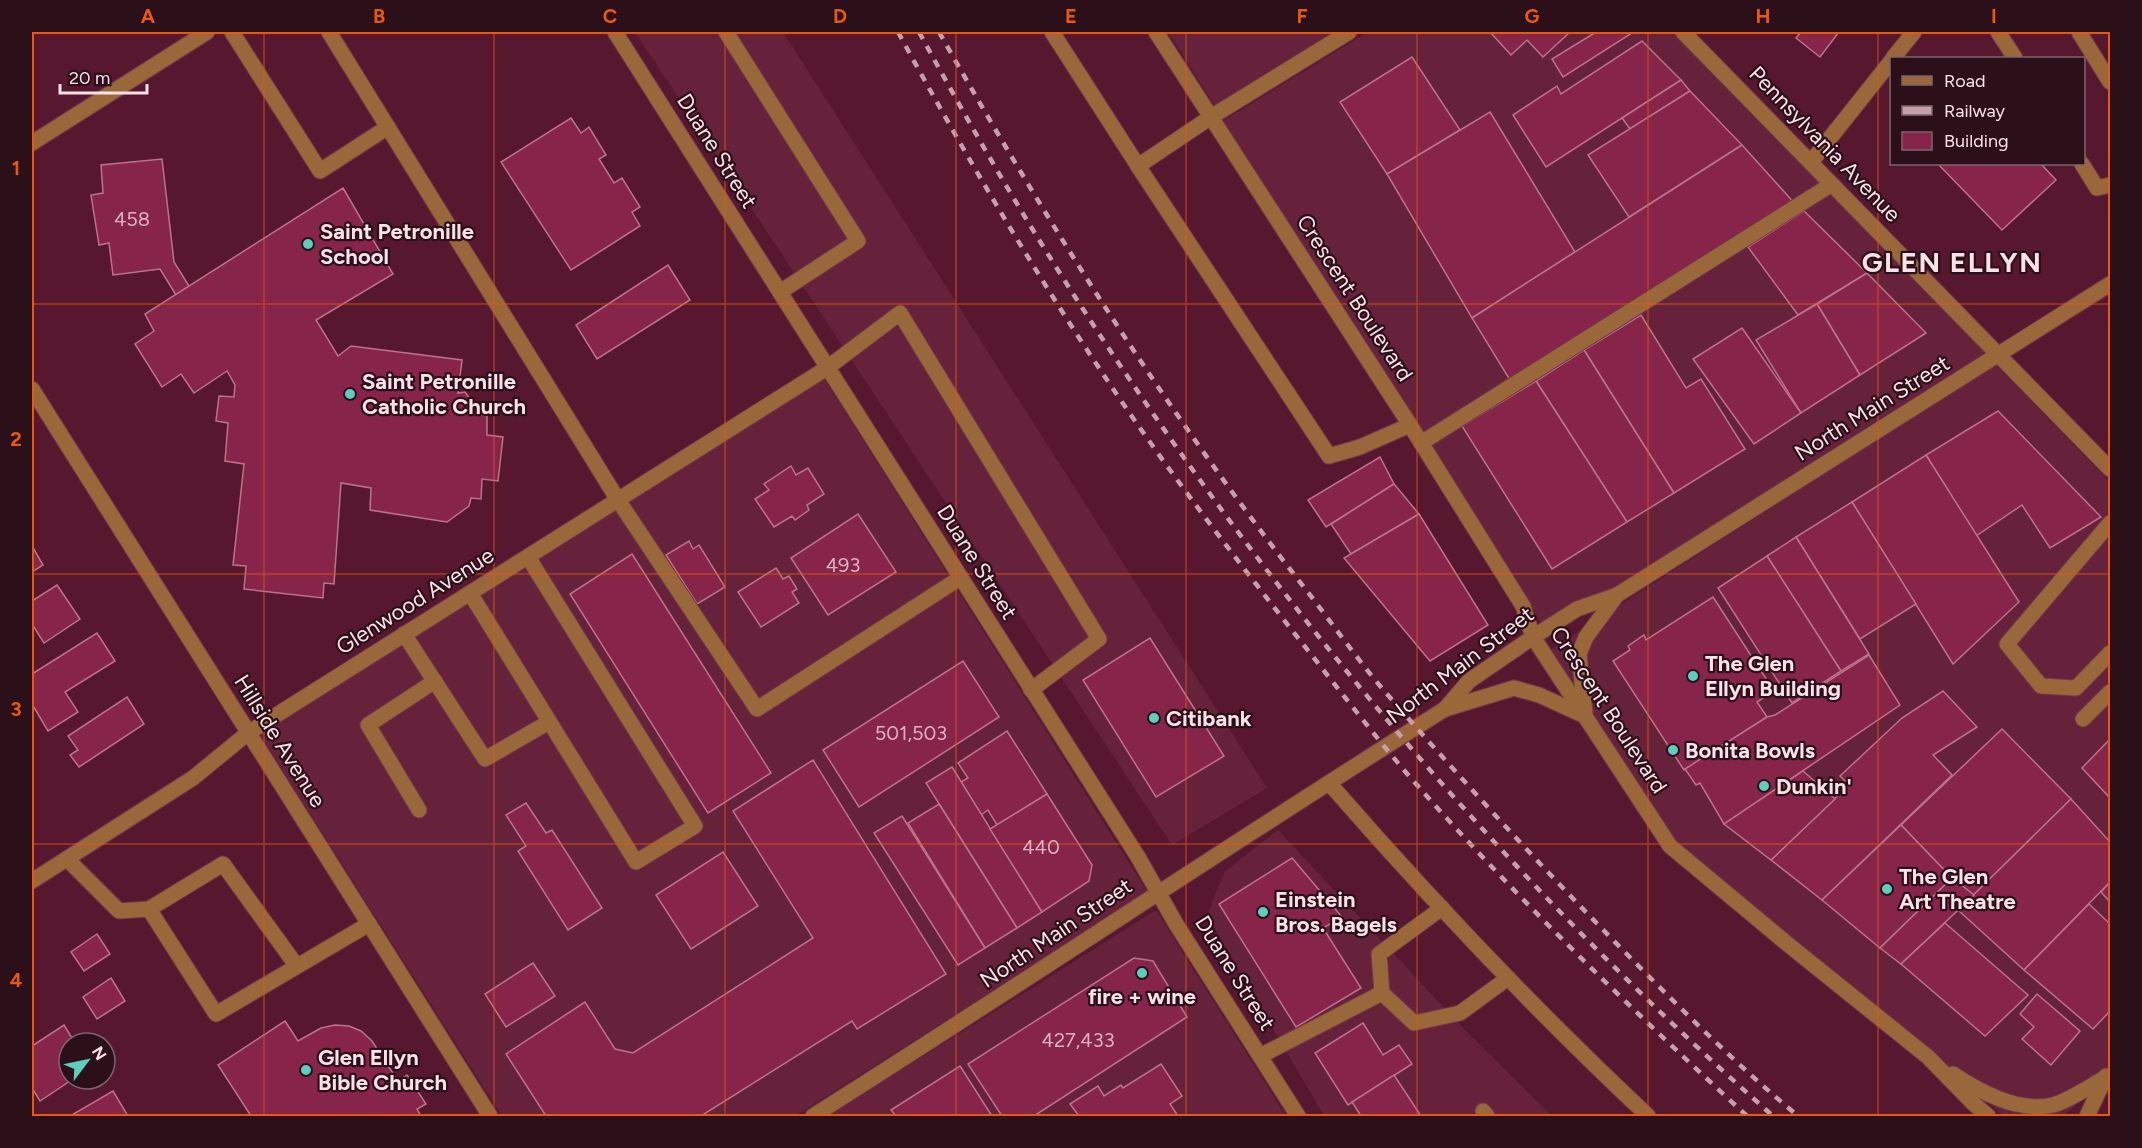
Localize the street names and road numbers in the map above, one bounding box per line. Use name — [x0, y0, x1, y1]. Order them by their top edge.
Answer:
street label: Pennsylvania Avenue — [1744, 60, 1906, 228]
street label: Duane Street — [671, 89, 763, 213]
street label: Crescent Boulevard — [1291, 210, 1419, 386]
street label: North Main Street — [1790, 350, 1954, 466]
street label: Duane Street — [931, 500, 1023, 624]
street label: Glenwood Avenue — [331, 542, 499, 660]
street label: North Main Street — [1381, 601, 1539, 729]
street label: Crescent Boulevard — [1545, 622, 1673, 798]
street label: Hillside Avenue — [228, 670, 332, 812]
street label: North Main Street — [975, 872, 1137, 994]
street label: Duane Street — [1189, 911, 1281, 1035]

